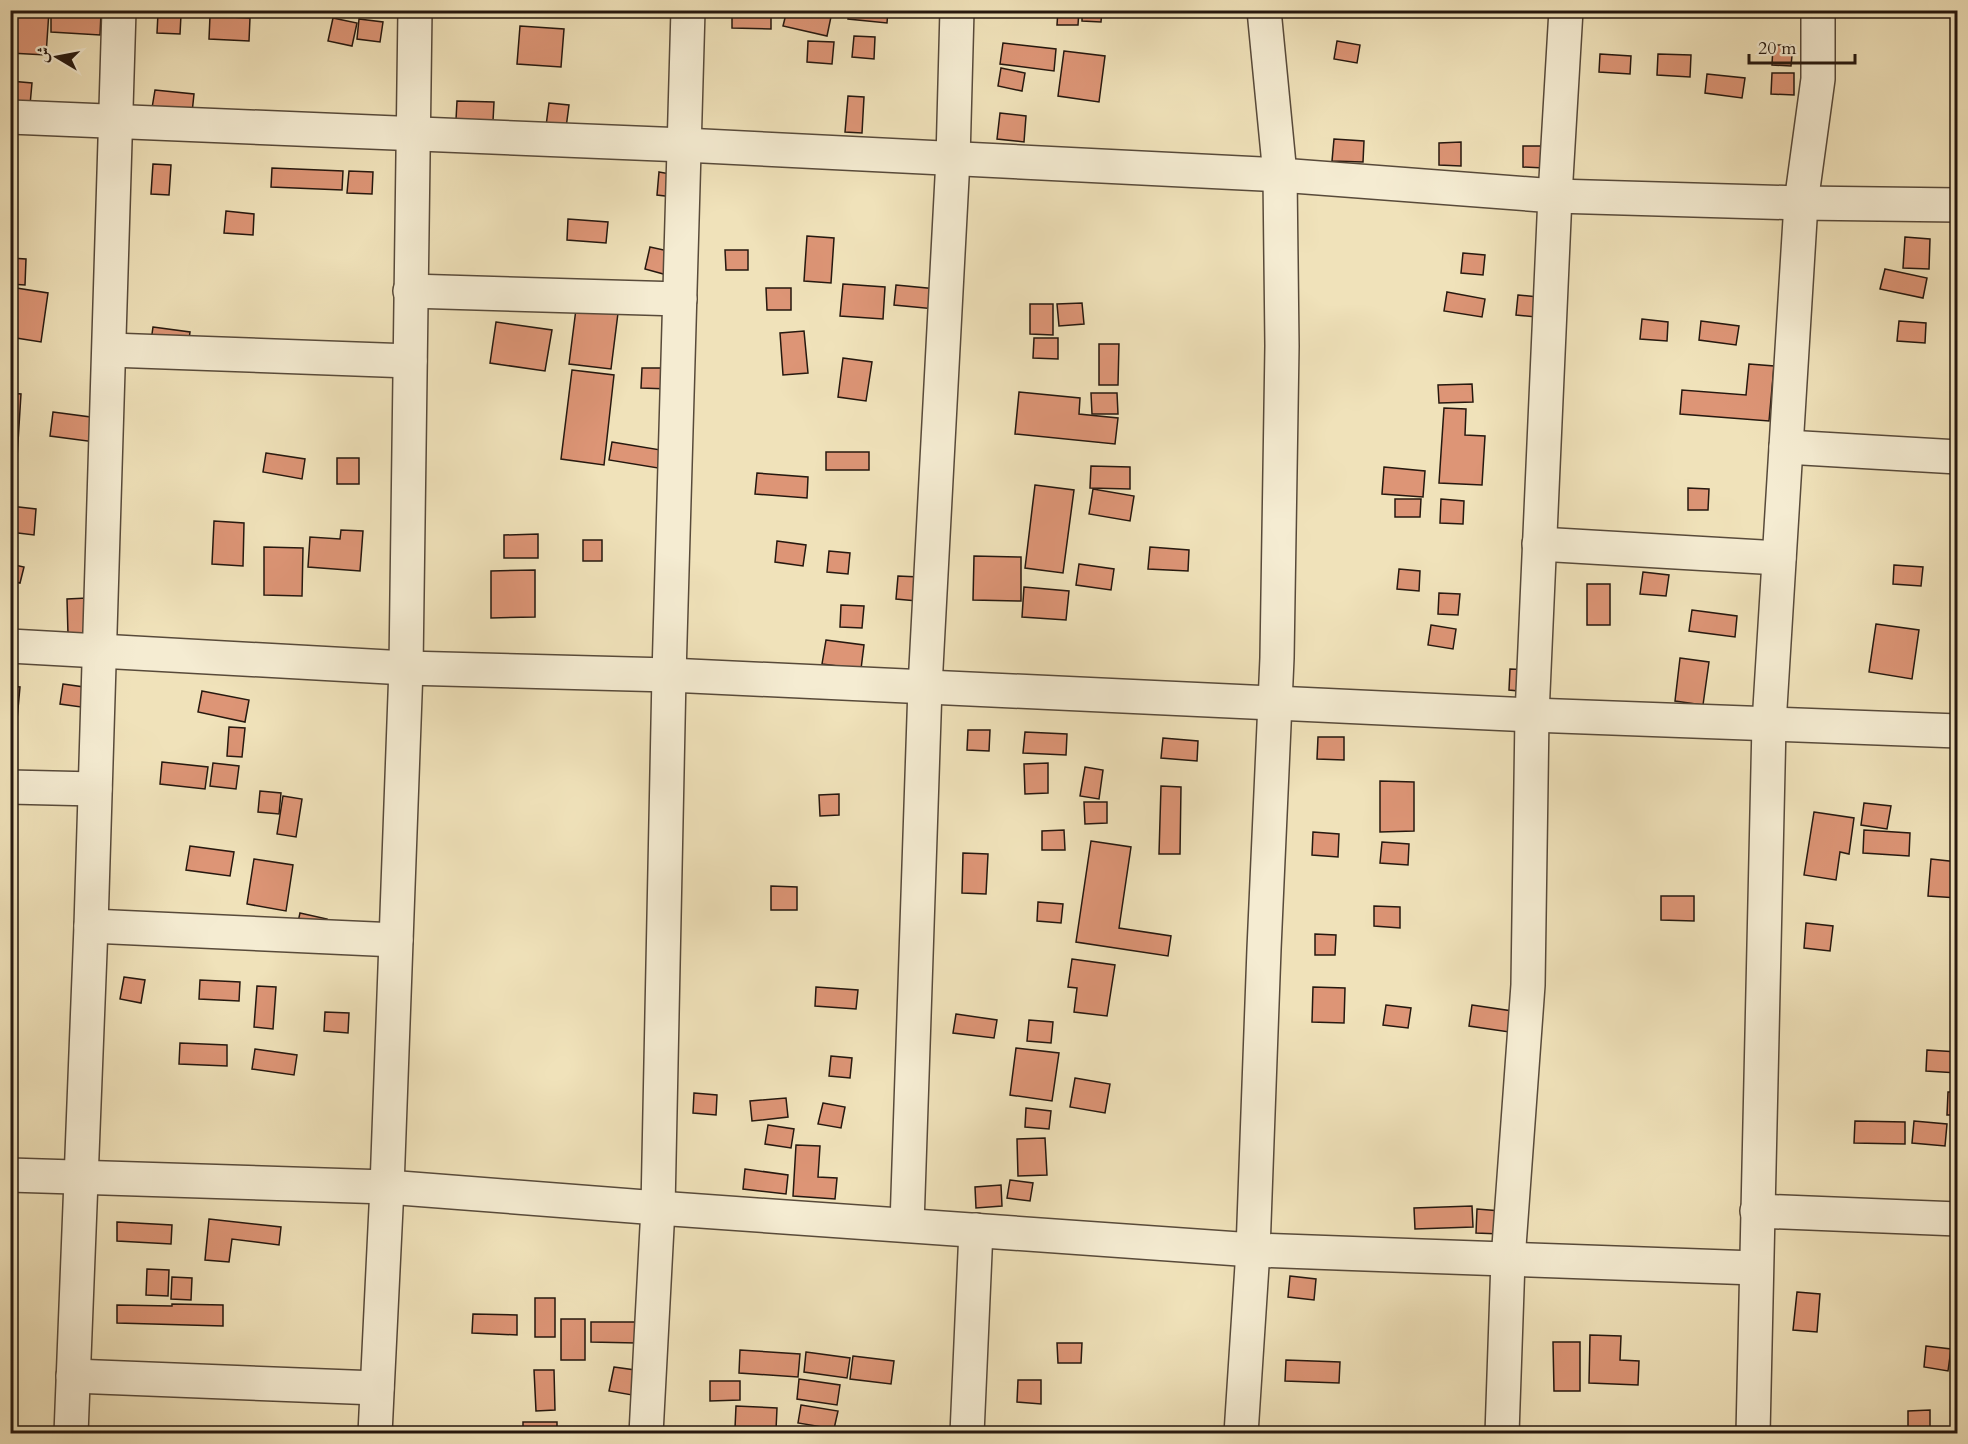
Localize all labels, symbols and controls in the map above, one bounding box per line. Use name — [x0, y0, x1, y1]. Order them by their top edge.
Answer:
north arrow — [27, 27, 87, 87]
scale bar — [1749, 27, 1856, 65]
text: 20 m — [1758, 36, 1797, 61]
text: ش — [31, 45, 55, 64]

